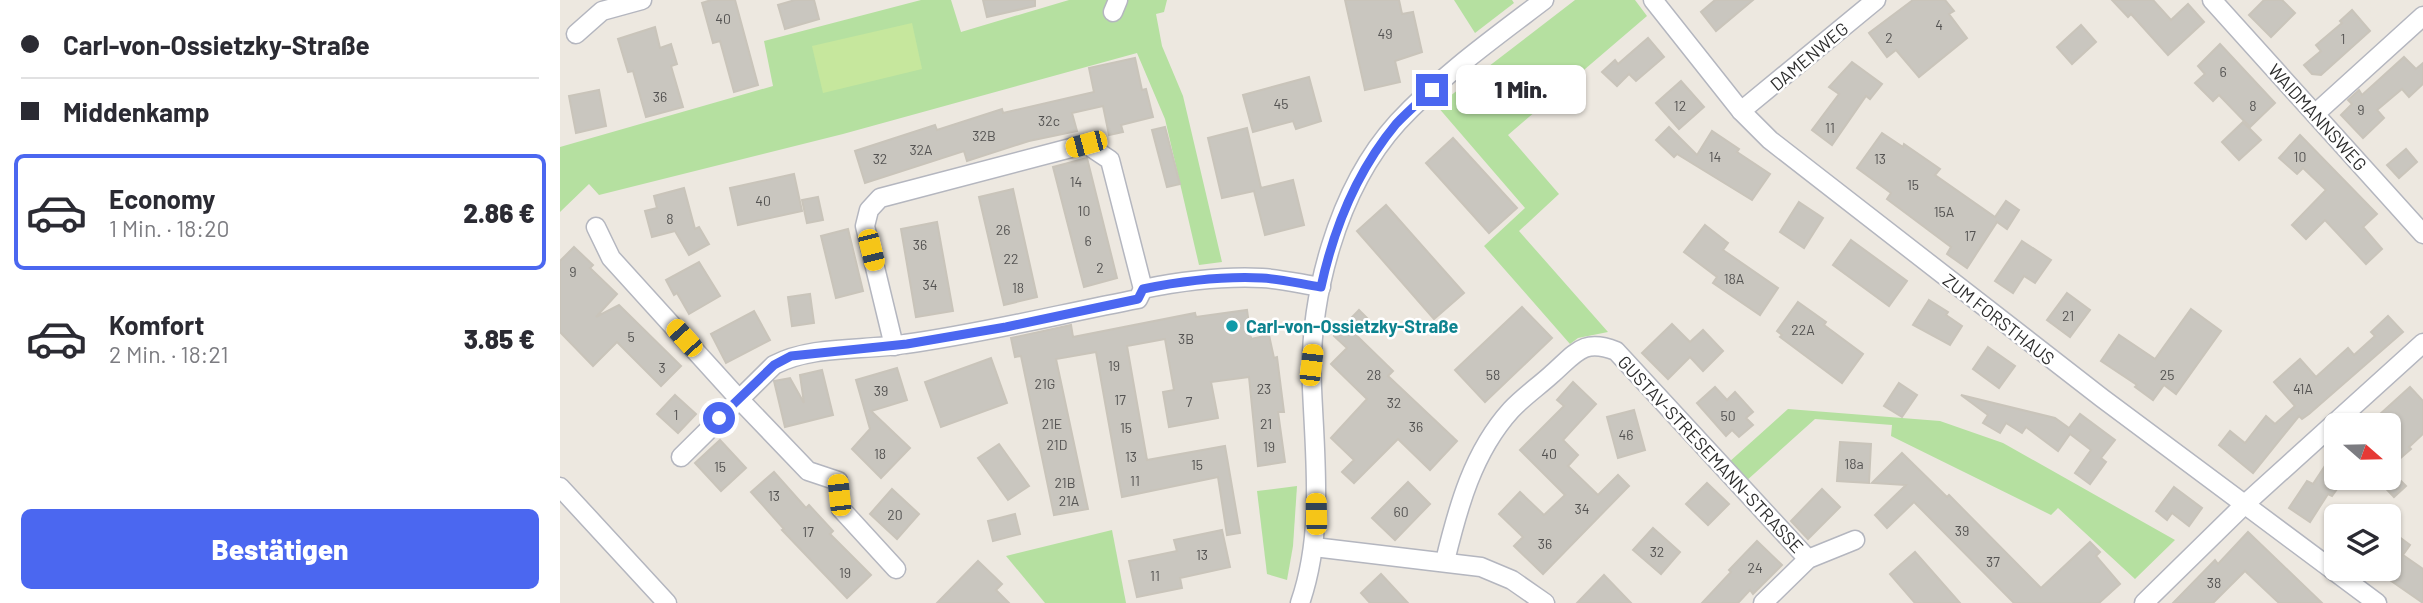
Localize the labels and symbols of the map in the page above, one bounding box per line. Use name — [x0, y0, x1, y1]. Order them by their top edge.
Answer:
house number: 40 — [715, 10, 731, 27]
house number: 4 — [1935, 16, 1943, 33]
street label: DAMENWEG — [1766, 17, 1852, 95]
house number: 49 — [1377, 25, 1393, 42]
house number: 2 — [1885, 29, 1893, 46]
house number: 1 — [2341, 30, 2345, 47]
street label: WAIDMANNSWEG — [2264, 59, 2372, 175]
house number: 6 — [2219, 63, 2227, 80]
callout: 1 Min. — [1456, 66, 1586, 114]
route end — [1416, 74, 1448, 106]
house number: 36 — [653, 88, 667, 105]
house number: 45 — [1274, 95, 1288, 112]
house number: 12 — [1674, 97, 1686, 114]
house number: 8 — [2249, 97, 2257, 114]
house number: 9 — [2357, 101, 2365, 118]
house number: 32c — [1038, 112, 1060, 129]
house number: 11 — [1825, 119, 1835, 136]
house number: 32B — [972, 127, 996, 144]
car — [1063, 128, 1110, 160]
house number: 32A — [909, 141, 933, 158]
house number: 14 — [1709, 148, 1721, 165]
house number: 10 — [2294, 148, 2306, 165]
house number: 32 — [873, 150, 887, 167]
house number: 13 — [1874, 150, 1886, 167]
house number: 14 — [1070, 173, 1082, 190]
house number: 15 — [1907, 176, 1919, 193]
house number: 40 — [755, 192, 771, 209]
house number: 10 — [1078, 202, 1090, 219]
house number: 15A — [1934, 203, 1955, 220]
house number: 8 — [666, 210, 674, 227]
house number: 26 — [996, 221, 1010, 238]
car — [856, 227, 887, 273]
house number: 17 — [1964, 227, 1976, 244]
house number: 6 — [1084, 232, 1092, 249]
house number: 36 — [913, 236, 927, 253]
house number: 22 — [1003, 250, 1019, 267]
house number: 2 — [1096, 259, 1104, 276]
house number: 9 — [569, 263, 577, 280]
street label: ZUM FORSTHAUS — [1939, 269, 2059, 369]
house number: 18A — [1724, 270, 1745, 287]
house number: 34 — [923, 276, 937, 293]
house number: 18 — [1012, 279, 1024, 296]
house number: 21 — [2062, 307, 2074, 324]
car — [663, 315, 706, 361]
place label: Carl-von-Ossietzky-Straße — [1246, 315, 1459, 337]
marker: Carl-von-Ossietzky-Straße — [1224, 318, 1240, 334]
house number: 22A — [1791, 321, 1815, 338]
house number: 5 — [627, 328, 635, 345]
house number: 3B — [1178, 330, 1194, 347]
car — [1299, 343, 1324, 387]
street label: GUSTAV-STRESEMANN-STRASSE — [1614, 351, 1808, 557]
house number: 19 — [1108, 357, 1120, 374]
house number: 3 — [658, 359, 666, 376]
house number: 28 — [1367, 366, 1381, 383]
house number: 58 — [1486, 366, 1500, 383]
house number: 25 — [2160, 366, 2174, 383]
house number: 21G — [1035, 375, 1055, 392]
house number: 23 — [1257, 380, 1271, 397]
house number: 41A — [2293, 380, 2313, 397]
house number: 39 — [874, 382, 888, 399]
house number: 17 — [1114, 391, 1126, 408]
house number: 7 — [1186, 393, 1193, 410]
house number: 32 — [1387, 394, 1401, 411]
route start — [703, 402, 735, 434]
house number: 1 — [674, 406, 678, 423]
house number: 50 — [1720, 407, 1736, 424]
north arrow — [2324, 413, 2401, 490]
house number: 21E — [1042, 415, 1062, 432]
house number: 21 — [1260, 415, 1272, 432]
house number: 36 — [1409, 418, 1423, 435]
house number: 15 — [1120, 419, 1132, 436]
house number: 46 — [1619, 426, 1633, 443]
house number: 21D — [1047, 436, 1067, 453]
house number: 19 — [1263, 438, 1275, 455]
house number: 18 — [874, 445, 886, 462]
house number: 40 — [1541, 445, 1557, 462]
house number: 13 — [1125, 448, 1137, 465]
house number: 18a — [1844, 455, 1864, 472]
house number: 15 — [1191, 456, 1203, 473]
house number: 15 — [714, 458, 726, 475]
house number: 11 — [1130, 472, 1140, 489]
car — [827, 473, 852, 517]
house number: 21B — [1055, 474, 1076, 491]
house number: 13 — [768, 487, 780, 504]
house number: 21A — [1059, 492, 1080, 509]
car — [1306, 493, 1327, 535]
house number: 34 — [1575, 500, 1589, 517]
house number: 60 — [1393, 503, 1409, 520]
house number: 20 — [887, 506, 903, 523]
house number: 39 — [1955, 522, 1969, 539]
house number: 17 — [802, 523, 814, 540]
house number: 36 — [1538, 535, 1552, 552]
house number: 32 — [1650, 543, 1664, 560]
house number: 13 — [1196, 546, 1208, 563]
house number: 37 — [1986, 553, 2000, 570]
house number: 24 — [1747, 559, 1763, 576]
house number: 19 — [839, 564, 851, 581]
house number: 11 — [1150, 567, 1160, 584]
house number: 38 — [2207, 574, 2221, 591]

